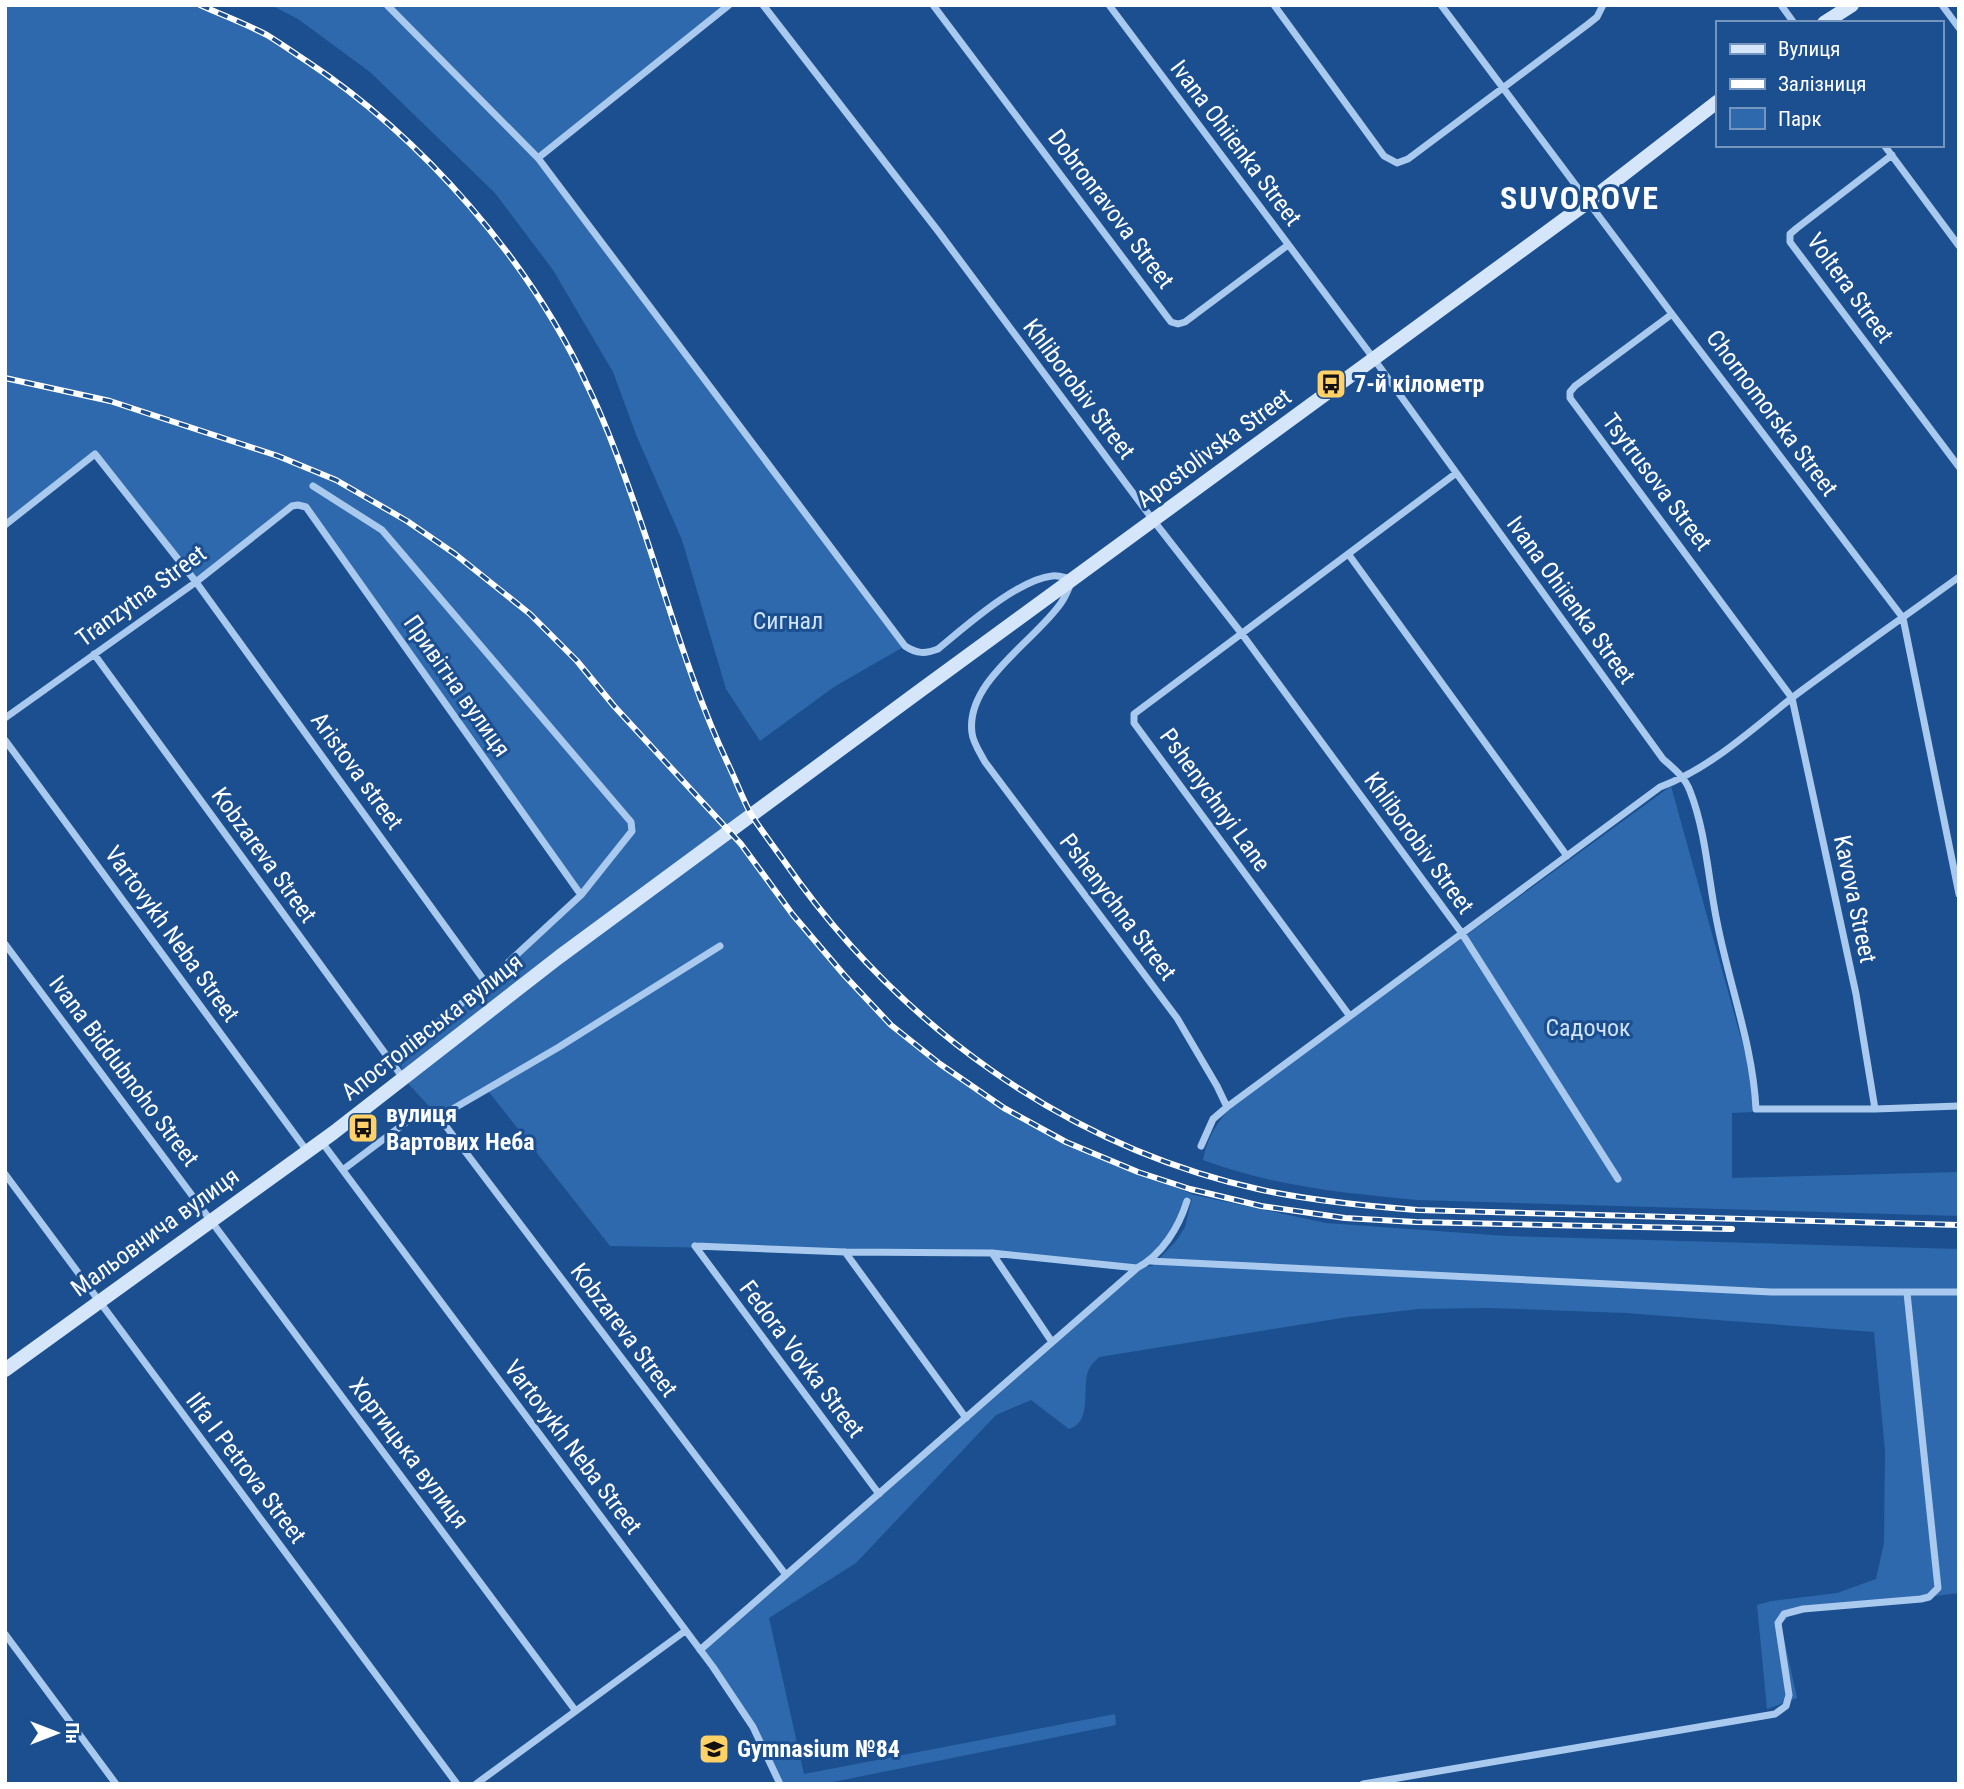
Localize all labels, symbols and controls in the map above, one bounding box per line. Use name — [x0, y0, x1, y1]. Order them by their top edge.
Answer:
legend — [1716, 21, 1943, 147]
text: Вулиця — [1778, 37, 1840, 61]
street label: Ivana Ohiienka Street — [1165, 55, 1307, 231]
text: Залізниця — [1778, 72, 1867, 96]
text: Парк — [1778, 107, 1822, 131]
street label: Dobronravova Street — [1042, 124, 1180, 294]
district label: SUVOROVE — [1500, 179, 1660, 217]
street label: Voltera Street — [1801, 228, 1899, 348]
street label: Khliborobiv Street — [1017, 313, 1141, 465]
street label: Chornomorska Street — [1700, 324, 1844, 502]
bus stop icon: 7-й кілометр — [1314, 367, 1348, 401]
place label: 7-й кілометр — [1354, 370, 1485, 398]
street label: Apostolivska Street — [1131, 383, 1297, 513]
street label: Tsytrusova Street — [1596, 408, 1718, 556]
street label: Ivana Ohiienka Street — [1501, 511, 1641, 689]
street label: Tranzytna Street — [70, 539, 212, 653]
park label: Сигнал — [753, 607, 823, 635]
street label: Привітна вулиця — [398, 610, 516, 762]
street label: Aristova street — [305, 707, 409, 835]
street label: Pshenychnyi Lane — [1154, 723, 1276, 877]
street label: Khliborobiv Street — [1358, 767, 1480, 919]
street label: Kobzareva Street — [206, 782, 322, 928]
street label: Pshenychna Street — [1054, 828, 1182, 986]
street label: Kavova Street — [1828, 833, 1882, 965]
street label: Vartovykh Neba Street — [99, 841, 245, 1027]
street label: Апостолівська вулиця — [336, 948, 528, 1106]
street label: Ivana Biddubnoho Street — [43, 970, 205, 1172]
park label: Садочок — [1545, 1014, 1631, 1042]
place label: вулиця Вартових Неба — [386, 1100, 535, 1156]
bus stop icon: вулиця Вартових Неба — [346, 1111, 380, 1145]
street label: Мальовнича вулиця — [66, 1162, 244, 1302]
street label: Kobzareva Street — [565, 1258, 683, 1402]
street label: Fedora Vovka Street — [734, 1275, 870, 1443]
street label: Vartovykh Neba Street — [499, 1355, 647, 1539]
street label: Хортицька вулиця — [343, 1372, 475, 1534]
street label: Ilfa I Petrova Street — [180, 1387, 312, 1549]
north arrow — [21, 1698, 91, 1768]
text: Пн — [61, 1722, 84, 1744]
school or university icon: Gymnasium №84 — [697, 1732, 731, 1766]
place label: Gymnasium №84 — [737, 1735, 900, 1763]

